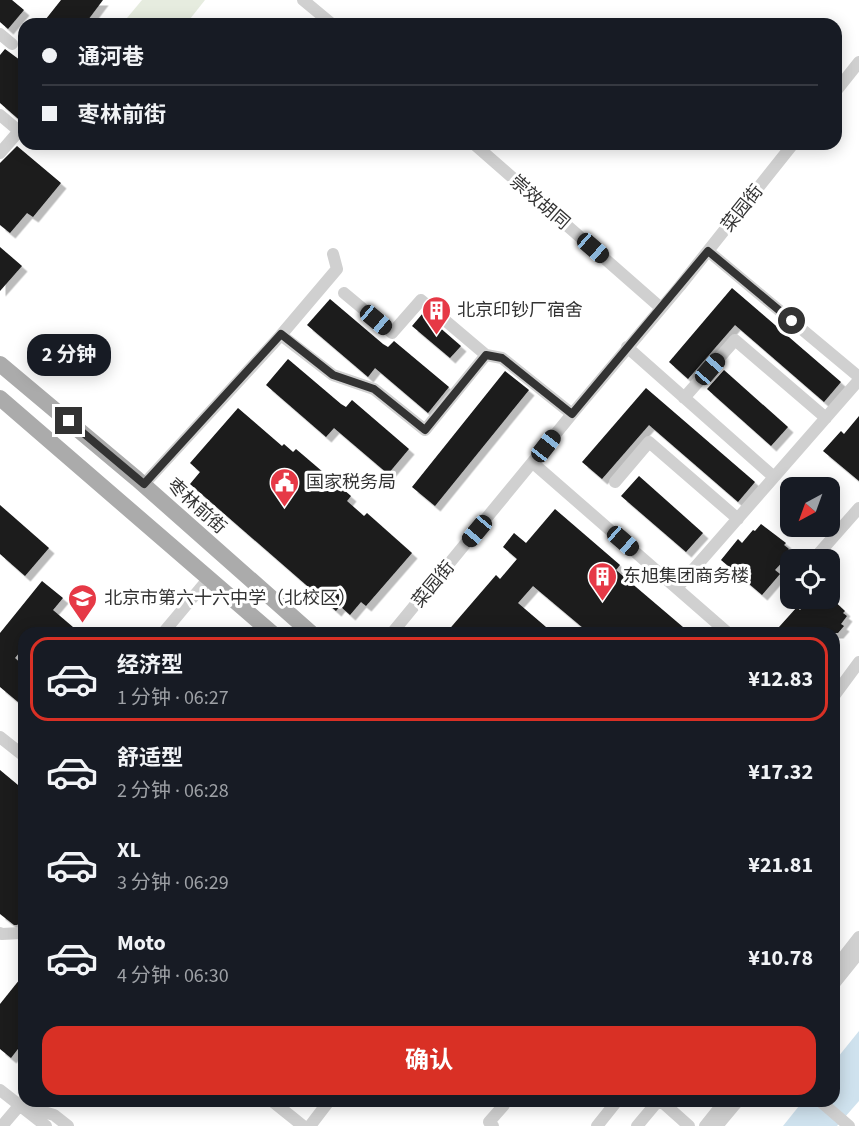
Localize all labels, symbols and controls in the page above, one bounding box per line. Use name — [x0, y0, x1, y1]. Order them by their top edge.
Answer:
text: 通河巷 — [78, 41, 144, 73]
text: 枣林前街 — [78, 99, 166, 131]
street label: 崇效胡同 — [504, 169, 575, 235]
street label: 菜园街 — [716, 179, 769, 237]
car — [574, 229, 612, 267]
building icon: 北京印钞厂宿舍 — [420, 294, 452, 336]
place label: 北京印钞厂宿舍 — [457, 298, 583, 323]
car — [356, 302, 396, 338]
route start — [778, 307, 805, 334]
callout: 2 分钟 — [27, 334, 111, 376]
text: 2 分钟 — [42, 341, 96, 369]
car — [691, 350, 729, 388]
route end — [55, 407, 82, 434]
car — [528, 426, 564, 466]
public building icon: 国家税务局 — [269, 466, 301, 508]
place label: 国家税务局 — [306, 470, 396, 495]
street label: 枣林前街 — [162, 473, 232, 540]
north arrow — [780, 477, 840, 537]
map controls — [780, 477, 840, 609]
car — [459, 511, 495, 551]
car — [604, 522, 642, 560]
button: locate — [780, 549, 840, 609]
street label: 菜园街 — [406, 556, 460, 613]
building icon: 东旭集团商务楼 — [586, 560, 618, 602]
place label: 东旭集团商务楼 — [623, 564, 749, 589]
school or university icon: 北京市第六十六中学（北校区） — [67, 582, 99, 624]
place label: 北京市第六十六中学（北校区） — [104, 586, 356, 611]
text: 经济型 — [117, 649, 183, 681]
icon: car — [45, 652, 99, 706]
text: ¥12.83 — [748, 663, 813, 695]
text: 1 分钟 · 06:27 — [117, 684, 229, 712]
text: 舒适型 — [117, 742, 183, 774]
icon: car — [45, 745, 99, 799]
text: ¥17.32 — [748, 756, 813, 788]
text: 2 分钟 · 06:28 — [117, 777, 229, 805]
text: XL — [117, 834, 141, 866]
icon: car — [45, 838, 99, 892]
text: ¥21.81 — [748, 849, 813, 881]
text: 3 分钟 · 06:29 — [117, 869, 229, 897]
text: Moto — [117, 927, 166, 959]
icon: car — [45, 931, 99, 985]
text: ¥10.78 — [748, 942, 813, 974]
text: 4 分钟 · 06:30 — [117, 962, 229, 990]
button: 确认 — [42, 1026, 816, 1095]

